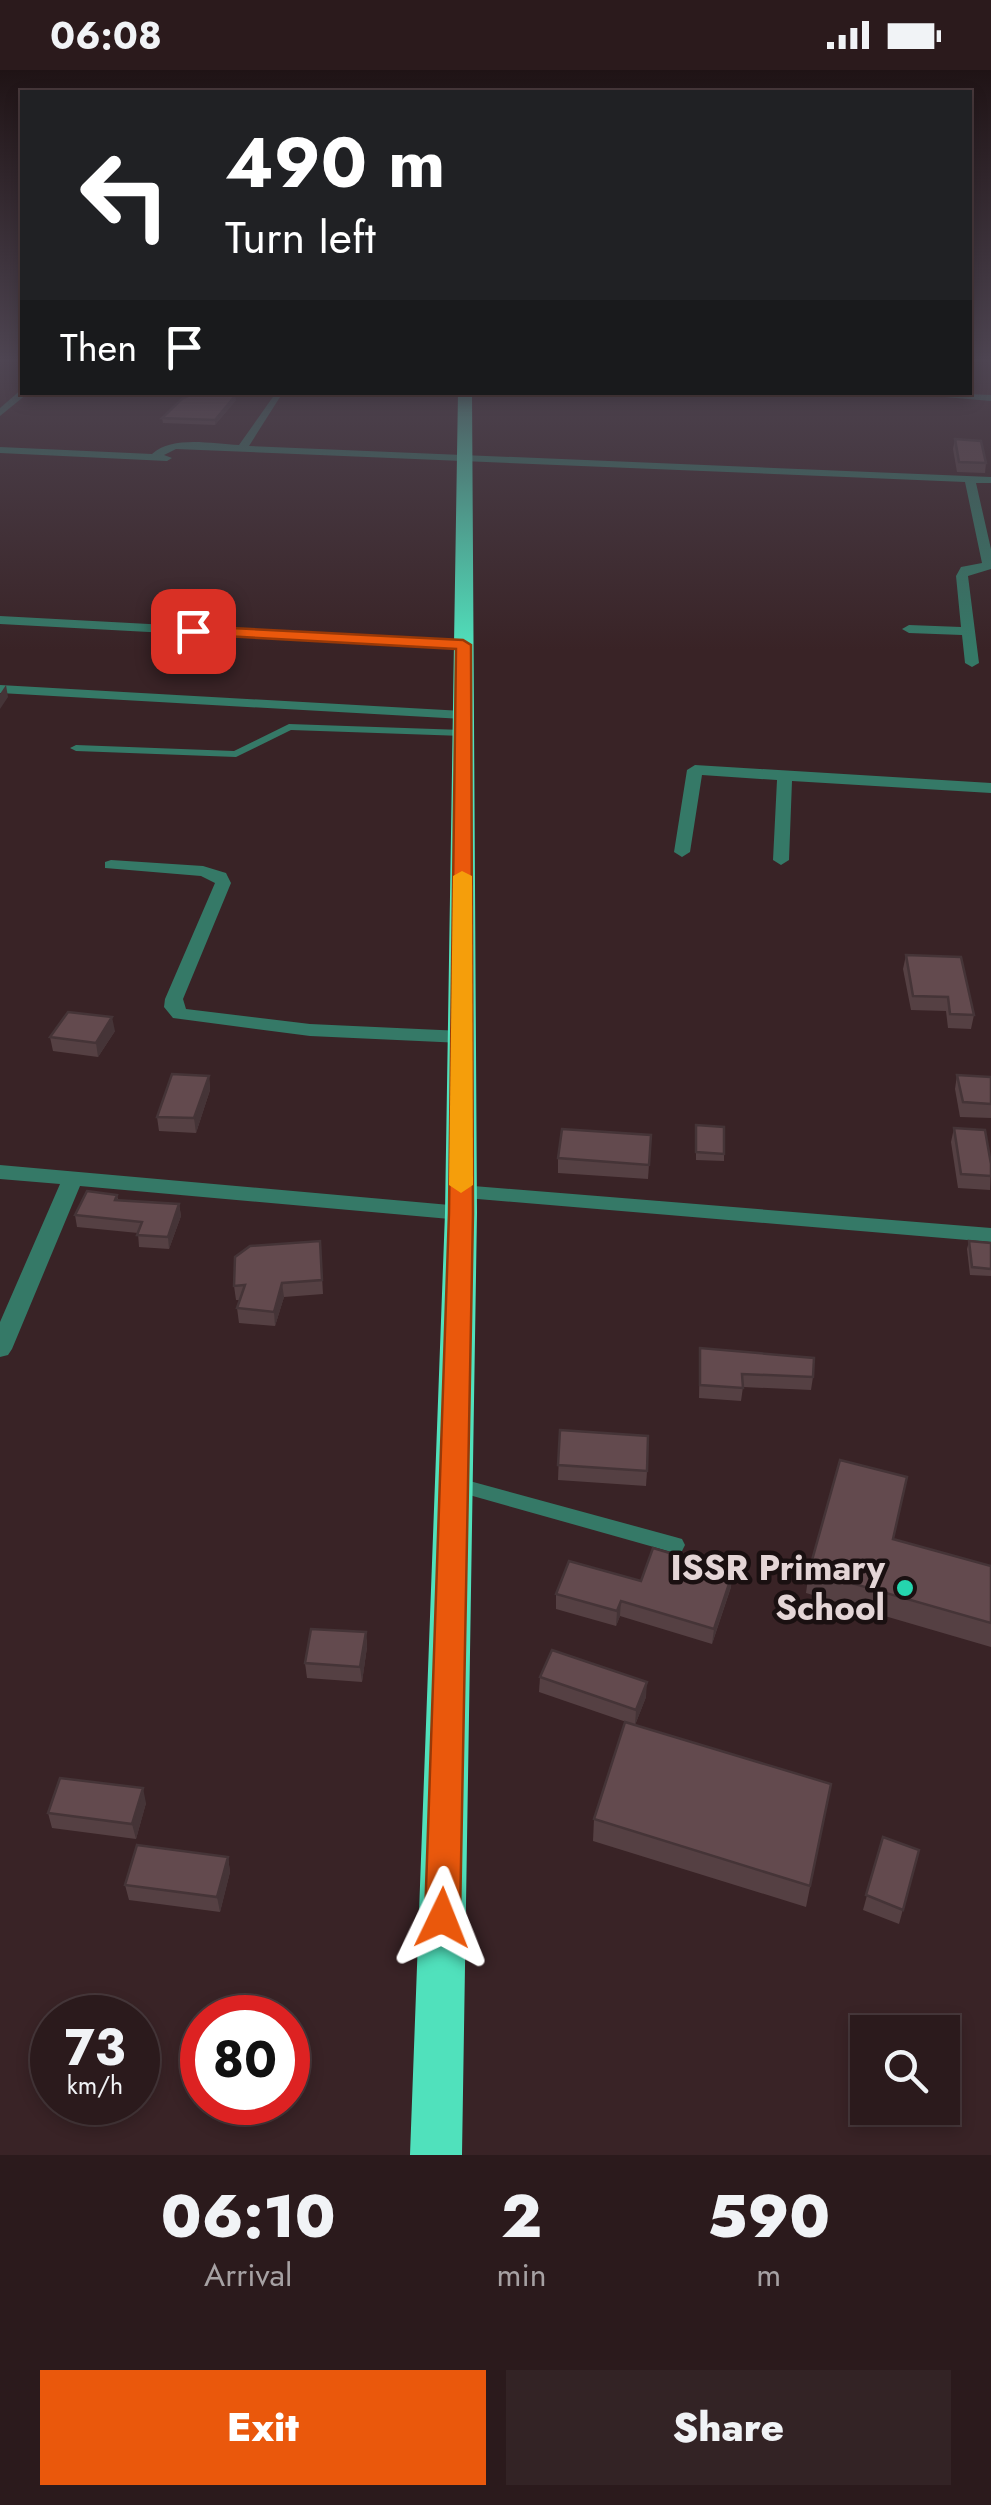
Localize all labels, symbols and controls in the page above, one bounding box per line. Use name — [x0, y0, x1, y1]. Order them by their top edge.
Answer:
text: 06:08 — [50, 8, 162, 63]
text: 490 m — [225, 112, 445, 213]
icon: left — [60, 130, 190, 260]
text: Turn left — [225, 205, 376, 270]
text: Then — [60, 320, 137, 375]
icon: arrive — [157, 320, 212, 375]
pin — [151, 589, 236, 674]
icon: arrive — [166, 604, 221, 659]
place label: ISSR Primary School — [671, 1543, 886, 1633]
marker: ISSR Primary School — [894, 1577, 916, 1599]
position arrow — [390, 1866, 494, 1970]
speed limit sign: 80 — [180, 1995, 310, 2125]
text: 73 — [64, 2011, 126, 2084]
map controls — [850, 2015, 960, 2125]
button: search — [850, 2015, 960, 2125]
text: km/h — [67, 2067, 123, 2103]
text: 06:10 — [161, 2173, 336, 2260]
text: 2 — [501, 2173, 542, 2260]
text: 590 — [707, 2173, 830, 2260]
text: Arrival — [204, 2252, 292, 2298]
text: min — [496, 2252, 547, 2298]
text: m — [756, 2252, 781, 2298]
button: Exit — [40, 2370, 486, 2485]
button: Share — [506, 2370, 951, 2485]

